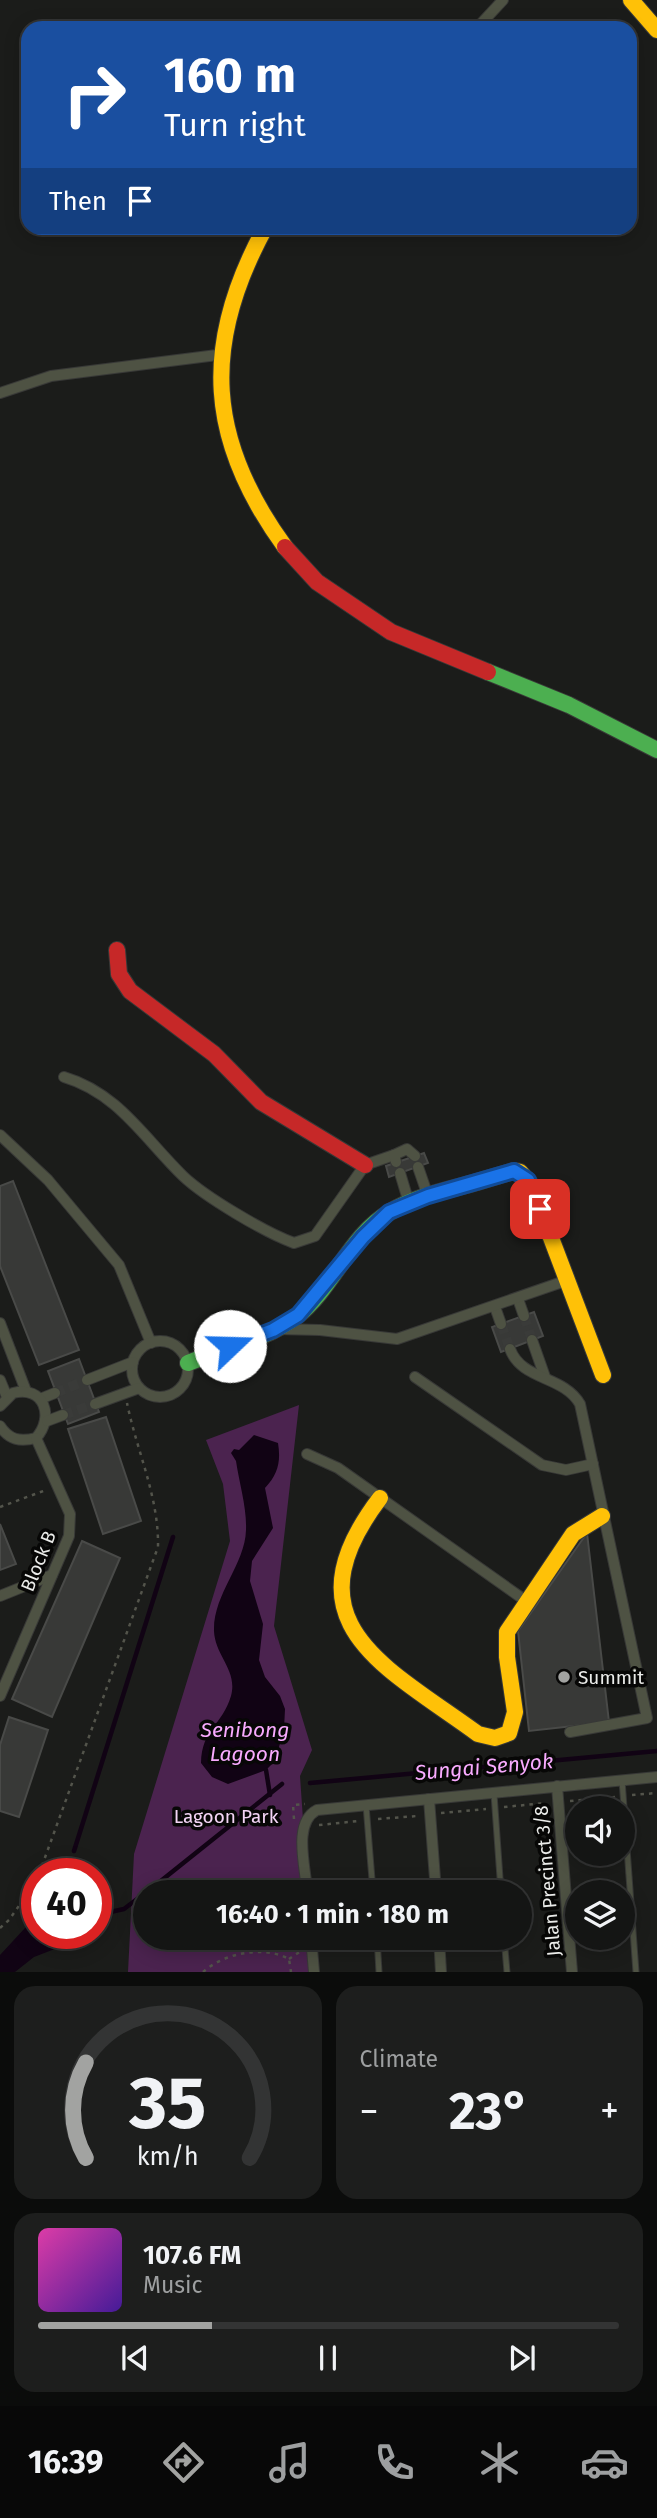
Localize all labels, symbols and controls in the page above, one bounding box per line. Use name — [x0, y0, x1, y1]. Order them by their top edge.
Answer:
text: 160 m — [164, 46, 296, 105]
icon: right — [49, 49, 140, 140]
text: Turn right — [164, 106, 306, 144]
icon: arrive — [121, 182, 159, 220]
text: Then — [49, 186, 107, 217]
pin — [510, 1179, 570, 1239]
icon: arrive — [521, 1190, 559, 1228]
position arrow — [193, 1309, 267, 1383]
street label: Block B — [16, 1527, 61, 1595]
place label: Summit — [578, 1666, 644, 1689]
marker: Summit — [556, 1669, 572, 1685]
water label: Senibong Lagoon — [200, 1717, 289, 1767]
water label: Sungai Senyok — [413, 1748, 554, 1786]
map controls — [565, 1796, 635, 1950]
button: sound — [565, 1796, 635, 1866]
park label: Lagoon Park — [174, 1805, 279, 1828]
street label: Jalan Precinct 3/8 — [529, 1805, 566, 1957]
speed limit sign: 40 — [21, 1858, 112, 1949]
button: layers — [565, 1880, 635, 1950]
text: 16:40 · 1 min · 180 m — [216, 1899, 449, 1930]
text: Climate — [360, 2045, 438, 2073]
text: 35 — [128, 2061, 206, 2148]
text: 23° — [449, 2080, 530, 2143]
text: − — [360, 2088, 379, 2134]
text: + — [600, 2088, 619, 2134]
text: km/h — [137, 2142, 199, 2172]
text: 107.6 FM — [143, 2240, 241, 2271]
text: Music — [143, 2271, 203, 2299]
icon: previous — [116, 2339, 154, 2377]
icon: pause — [309, 2339, 347, 2377]
icon: next — [503, 2339, 541, 2377]
icon: directions — [159, 2438, 208, 2487]
icon: music — [265, 2438, 314, 2487]
icon: phone — [370, 2438, 419, 2487]
icon: climate — [475, 2438, 524, 2487]
icon: car — [580, 2438, 629, 2487]
text: 16:39 — [28, 2443, 103, 2481]

